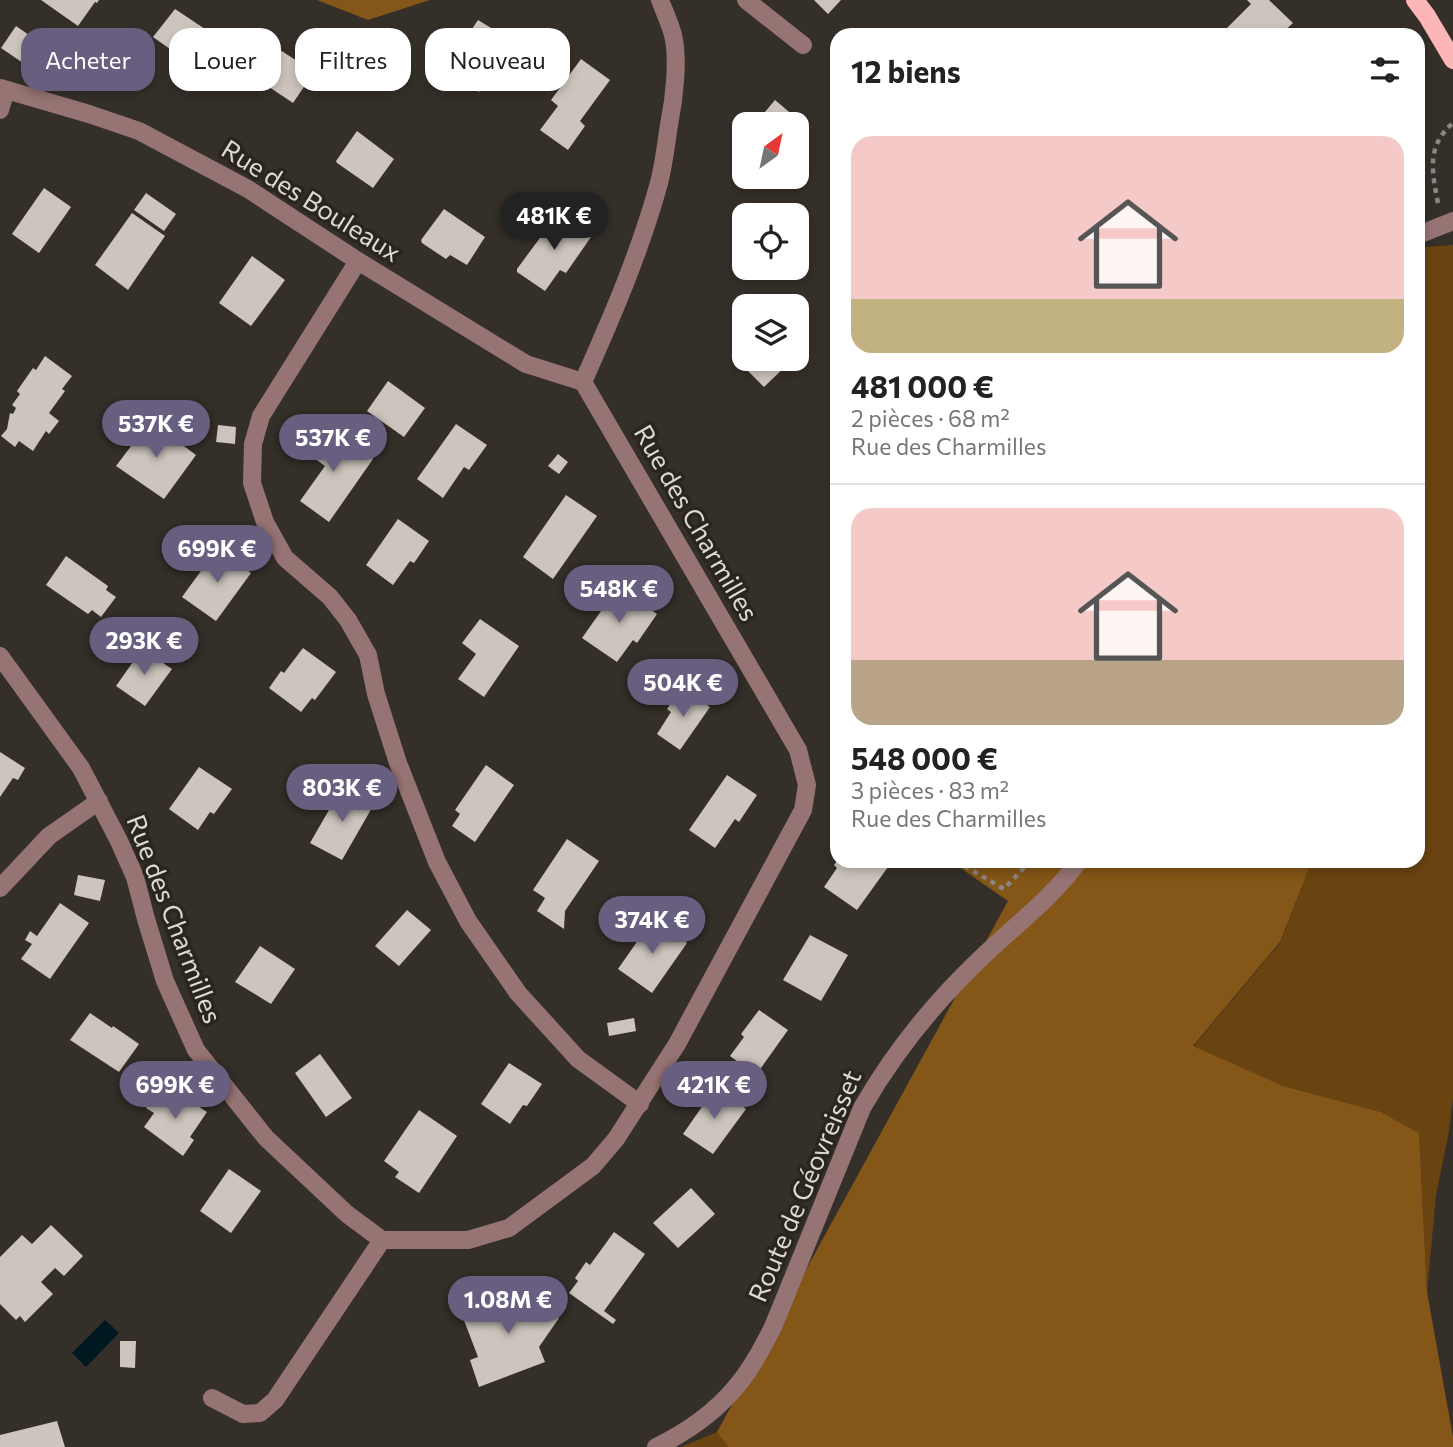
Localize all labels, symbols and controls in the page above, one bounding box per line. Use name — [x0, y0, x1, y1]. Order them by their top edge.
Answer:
chip: Acheter — [21, 28, 155, 91]
chip: Louer — [169, 28, 281, 91]
chip: Filtres — [295, 28, 411, 91]
chip: Nouveau — [425, 28, 570, 91]
icon: filters — [1366, 51, 1404, 89]
text: 12 biens — [851, 52, 961, 89]
north arrow — [732, 112, 808, 189]
map controls — [732, 112, 809, 371]
street label: Rue des Bouleaux — [217, 132, 407, 267]
icon: home — [1065, 181, 1191, 307]
pin: 481K € — [497, 192, 611, 252]
text: 481K € — [516, 201, 592, 229]
button: locate — [732, 203, 809, 280]
button: layers — [732, 294, 809, 371]
text: 481 000 € — [851, 367, 994, 404]
pin: 537K € — [99, 400, 213, 460]
text: 2 pièces · 68 m² — [851, 404, 1010, 432]
text: 537K € — [118, 409, 194, 437]
pin: 537K € — [276, 414, 390, 474]
street label: Rue des Charmilles — [629, 419, 766, 626]
text: 537K € — [295, 423, 371, 451]
text: Rue des Charmilles — [851, 432, 1046, 460]
pin: 699K € — [160, 526, 274, 585]
text: 699K € — [178, 534, 256, 562]
icon: home — [1065, 553, 1191, 679]
pin: 548K € — [562, 566, 676, 625]
text: 548K € — [580, 574, 658, 602]
pin: 293K € — [87, 618, 201, 677]
text: 293K € — [105, 626, 183, 654]
pin: 504K € — [626, 660, 740, 719]
text: 504K € — [643, 668, 723, 696]
text: 548 000 € — [851, 739, 998, 776]
pin: 803K € — [285, 764, 399, 824]
text: 803K € — [302, 773, 382, 801]
text: 3 pièces · 83 m² — [851, 776, 1009, 804]
text: Rue des Charmilles — [851, 804, 1046, 832]
street label: Rue des Charmilles — [121, 810, 229, 1027]
pin: 374K € — [595, 897, 709, 956]
text: 374K € — [614, 905, 690, 933]
pin: 699K € — [118, 1062, 232, 1121]
pin: 421K € — [657, 1062, 771, 1121]
street label: Route de Géovreisset — [741, 1065, 867, 1306]
text: 699K € — [136, 1070, 214, 1098]
text: 421K € — [677, 1070, 751, 1098]
pin: 1.08M € — [443, 1276, 573, 1336]
text: 1.08M € — [464, 1285, 552, 1313]

